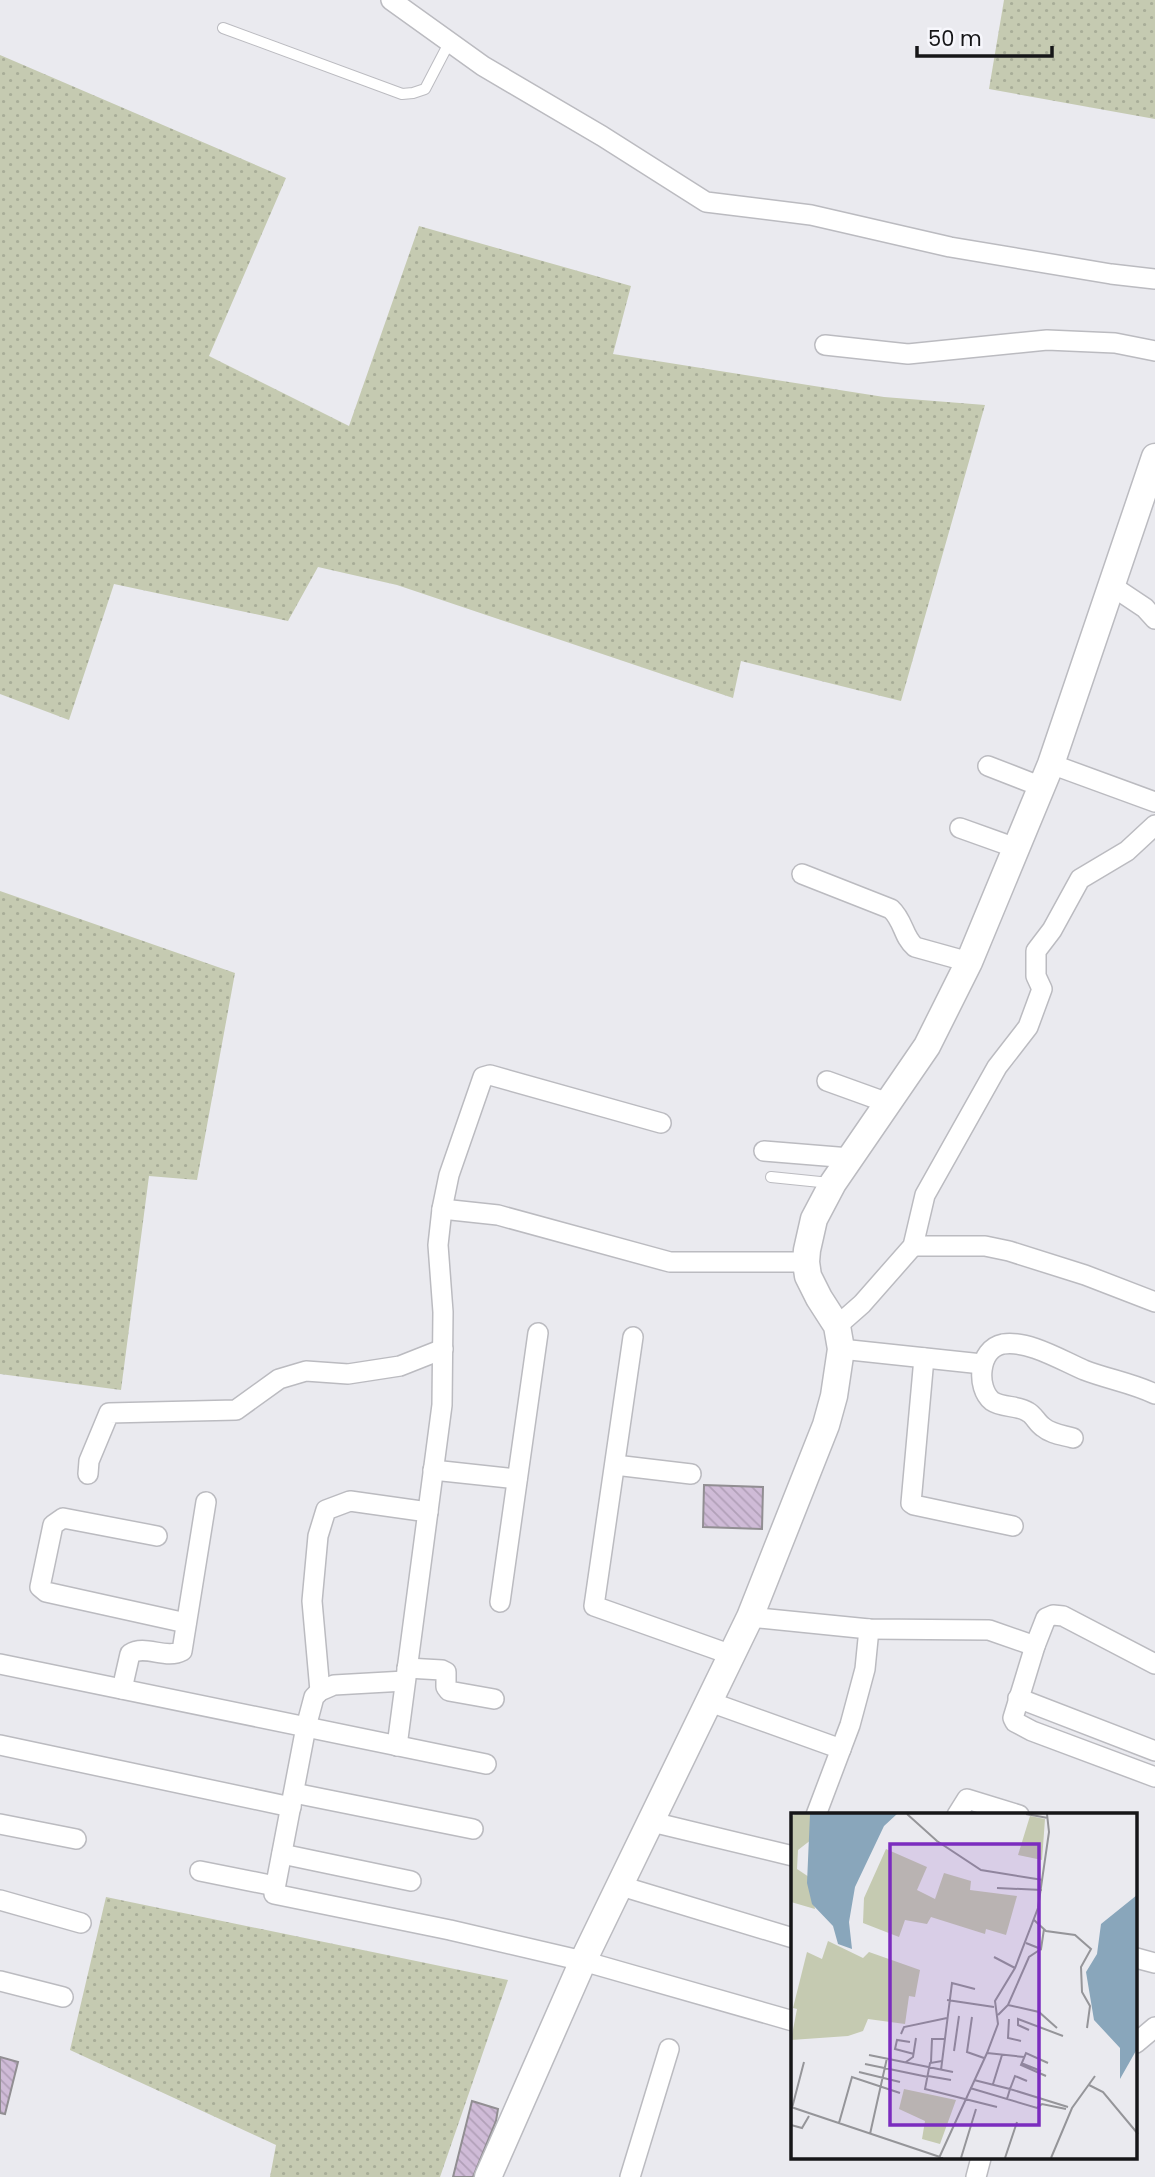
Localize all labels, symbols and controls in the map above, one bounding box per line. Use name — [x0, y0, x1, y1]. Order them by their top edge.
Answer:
scale bar — [917, 14, 1052, 58]
text: 50 m — [928, 24, 982, 53]
inset map — [791, 1813, 1138, 2160]

